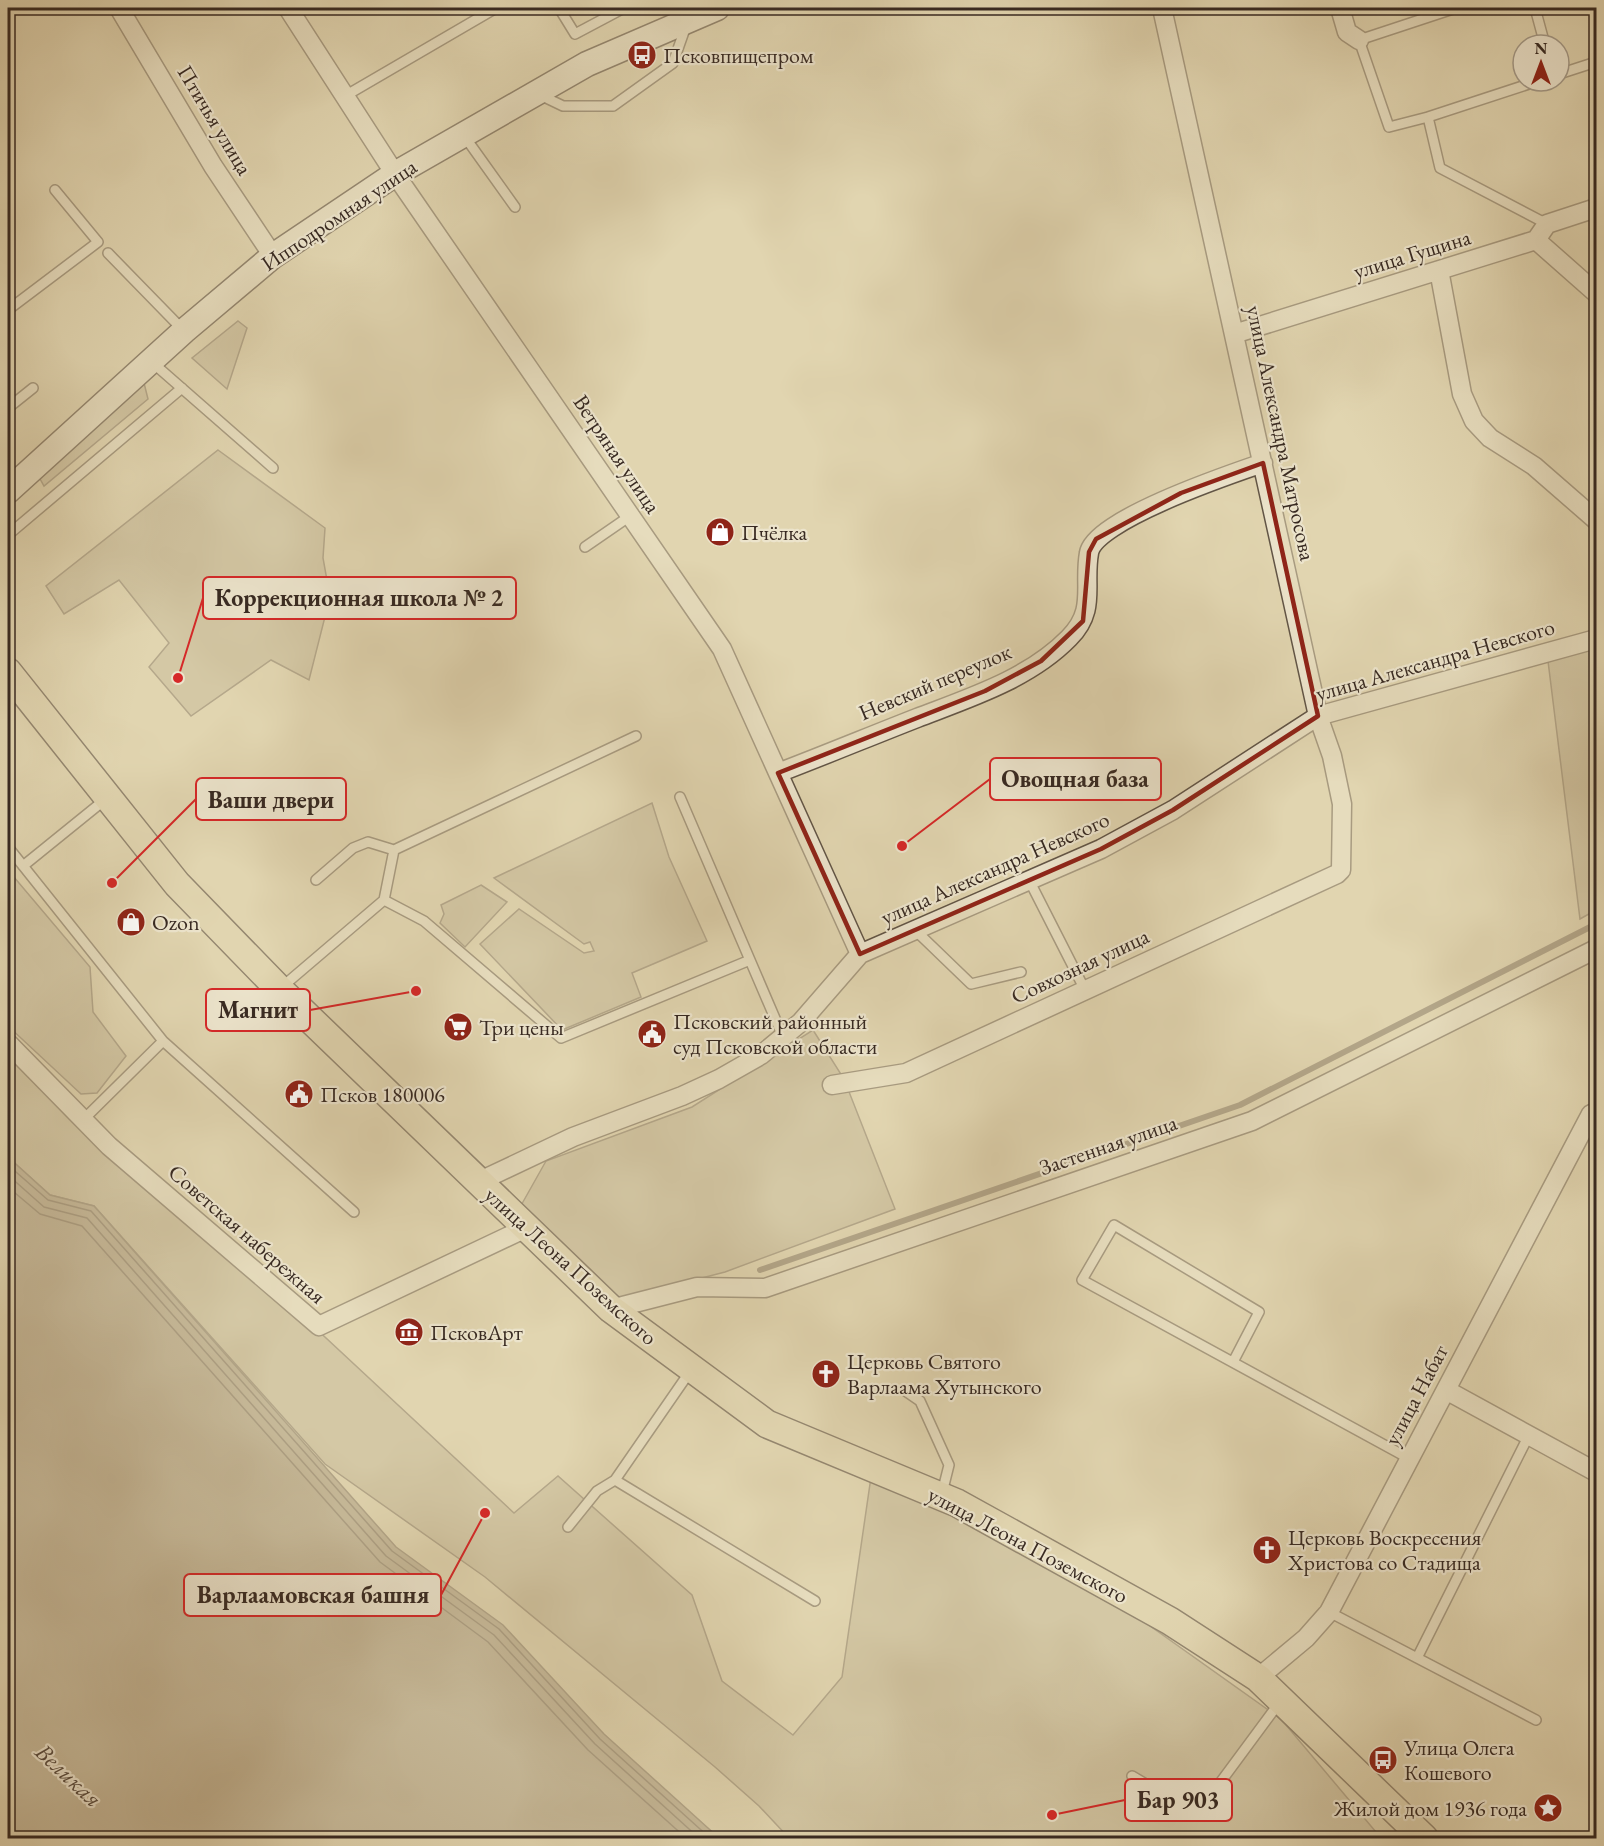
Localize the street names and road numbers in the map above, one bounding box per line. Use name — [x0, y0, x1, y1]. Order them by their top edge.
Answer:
street label: Птичья улица — [171, 60, 259, 180]
street label: Ипподромная улица — [256, 152, 423, 278]
street label: улица Гущина — [1350, 222, 1475, 286]
street label: улица Александра Матросова — [1240, 303, 1322, 564]
street label: Ветряная улица — [567, 389, 668, 519]
street label: улица Александра Невского — [1312, 612, 1558, 708]
street label: Невский переулок — [854, 637, 1016, 727]
street label: улица Александра Невского — [876, 804, 1114, 932]
street label: Совхозная улица — [1006, 921, 1154, 1011]
street label: Застенная улица — [1035, 1108, 1181, 1182]
street label: Советская набережная — [162, 1158, 332, 1310]
street label: улица Леона Поземского — [478, 1181, 664, 1351]
street label: улица Набат — [1377, 1340, 1455, 1450]
street label: улица Леона Поземского — [923, 1480, 1133, 1610]

